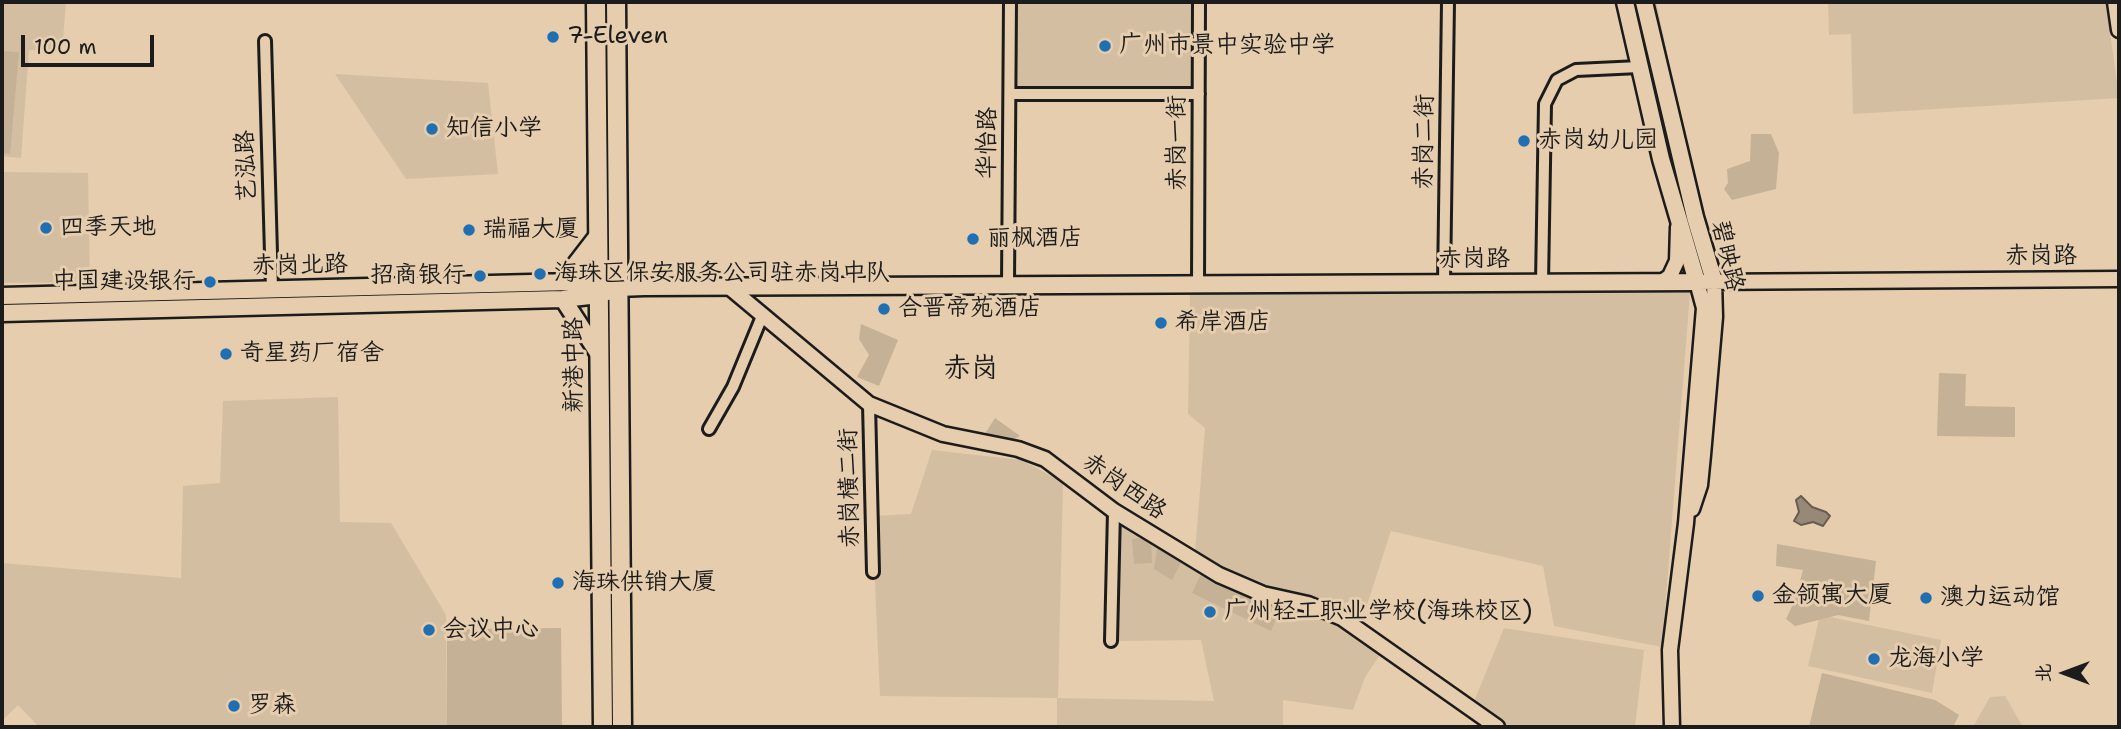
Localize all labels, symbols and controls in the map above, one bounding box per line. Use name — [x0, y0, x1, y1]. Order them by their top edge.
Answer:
scale bar — [24, 21, 158, 65]
place label: 7-Eleven — [567, 23, 668, 51]
marker: 7-Eleven — [545, 29, 561, 45]
place label: 广州市景中实验中学 — [1119, 32, 1335, 60]
text: 100 m — [34, 33, 97, 61]
marker: 广州市景中实验中学 — [1097, 38, 1113, 54]
street label: 赤岗二街 — [1410, 94, 1440, 190]
street label: 赤岗一街 — [1164, 95, 1192, 191]
street label: 华怡路 — [973, 107, 1003, 179]
place label: 知信小学 — [446, 115, 542, 143]
marker: 知信小学 — [424, 121, 440, 137]
place label: 赤岗幼儿园 — [1538, 127, 1658, 155]
street label: 艺泓路 — [231, 130, 263, 202]
marker: 赤岗幼儿园 — [1516, 133, 1532, 149]
place label: 四季天地 — [60, 214, 156, 242]
place label: 瑞福大厦 — [483, 216, 579, 244]
street label: 碧映路 — [1705, 218, 1749, 294]
marker: 四季天地 — [38, 220, 54, 236]
marker: 瑞福大厦 — [461, 222, 477, 238]
place label: 丽枫酒店 — [987, 225, 1083, 253]
marker: 丽枫酒店 — [965, 231, 981, 247]
street label: 赤岗路 — [2005, 243, 2077, 271]
street label: 赤岗路 — [1438, 246, 1510, 274]
street label: 赤岗北路 — [252, 251, 348, 281]
place label: 海珠区保安服务公司驻赤岗中队 — [554, 260, 890, 288]
place label: 招商银行 — [370, 262, 466, 290]
marker: 海珠区保安服务公司驻赤岗中队 — [532, 266, 548, 282]
place label: 中国建设银行 — [52, 268, 196, 296]
marker: 招商银行 — [472, 268, 488, 284]
marker: 中国建设银行 — [202, 274, 218, 290]
place label: 合晋帝苑酒店 — [898, 295, 1042, 323]
marker: 合晋帝苑酒店 — [876, 301, 892, 317]
place label: 希岸酒店 — [1175, 309, 1271, 337]
marker: 希岸酒店 — [1153, 315, 1169, 331]
street label: 新港中路 — [561, 317, 589, 413]
place label: 奇星药厂宿舍 — [240, 340, 384, 368]
marker: 奇星药厂宿舍 — [218, 346, 234, 362]
district label: 赤岗 — [943, 353, 999, 387]
street label: 赤岗横二街 — [835, 428, 865, 548]
street label: 赤岗西路 — [1076, 448, 1172, 526]
place label: 海珠供销大厦 — [572, 569, 716, 597]
marker: 海珠供销大厦 — [550, 575, 566, 591]
place label: 金领寓大厦 — [1772, 582, 1892, 610]
place label: 澳力运动馆 — [1940, 584, 2060, 612]
marker: 金领寓大厦 — [1750, 588, 1766, 604]
marker: 澳力运动馆 — [1918, 590, 1934, 606]
place label: 广州轻工职业学校(海珠校区) — [1224, 598, 1532, 626]
marker: 广州轻工职业学校(海珠校区) — [1202, 604, 1218, 620]
place label: 会议中心 — [443, 616, 539, 644]
marker: 会议中心 — [421, 622, 437, 638]
north arrow — [2030, 638, 2100, 708]
place label: 龙海小学 — [1888, 645, 1984, 673]
marker: 龙海小学 — [1866, 651, 1882, 667]
text: 北 — [2031, 664, 2056, 683]
place label: 罗森 — [248, 692, 296, 720]
marker: 罗森 — [226, 698, 242, 714]

